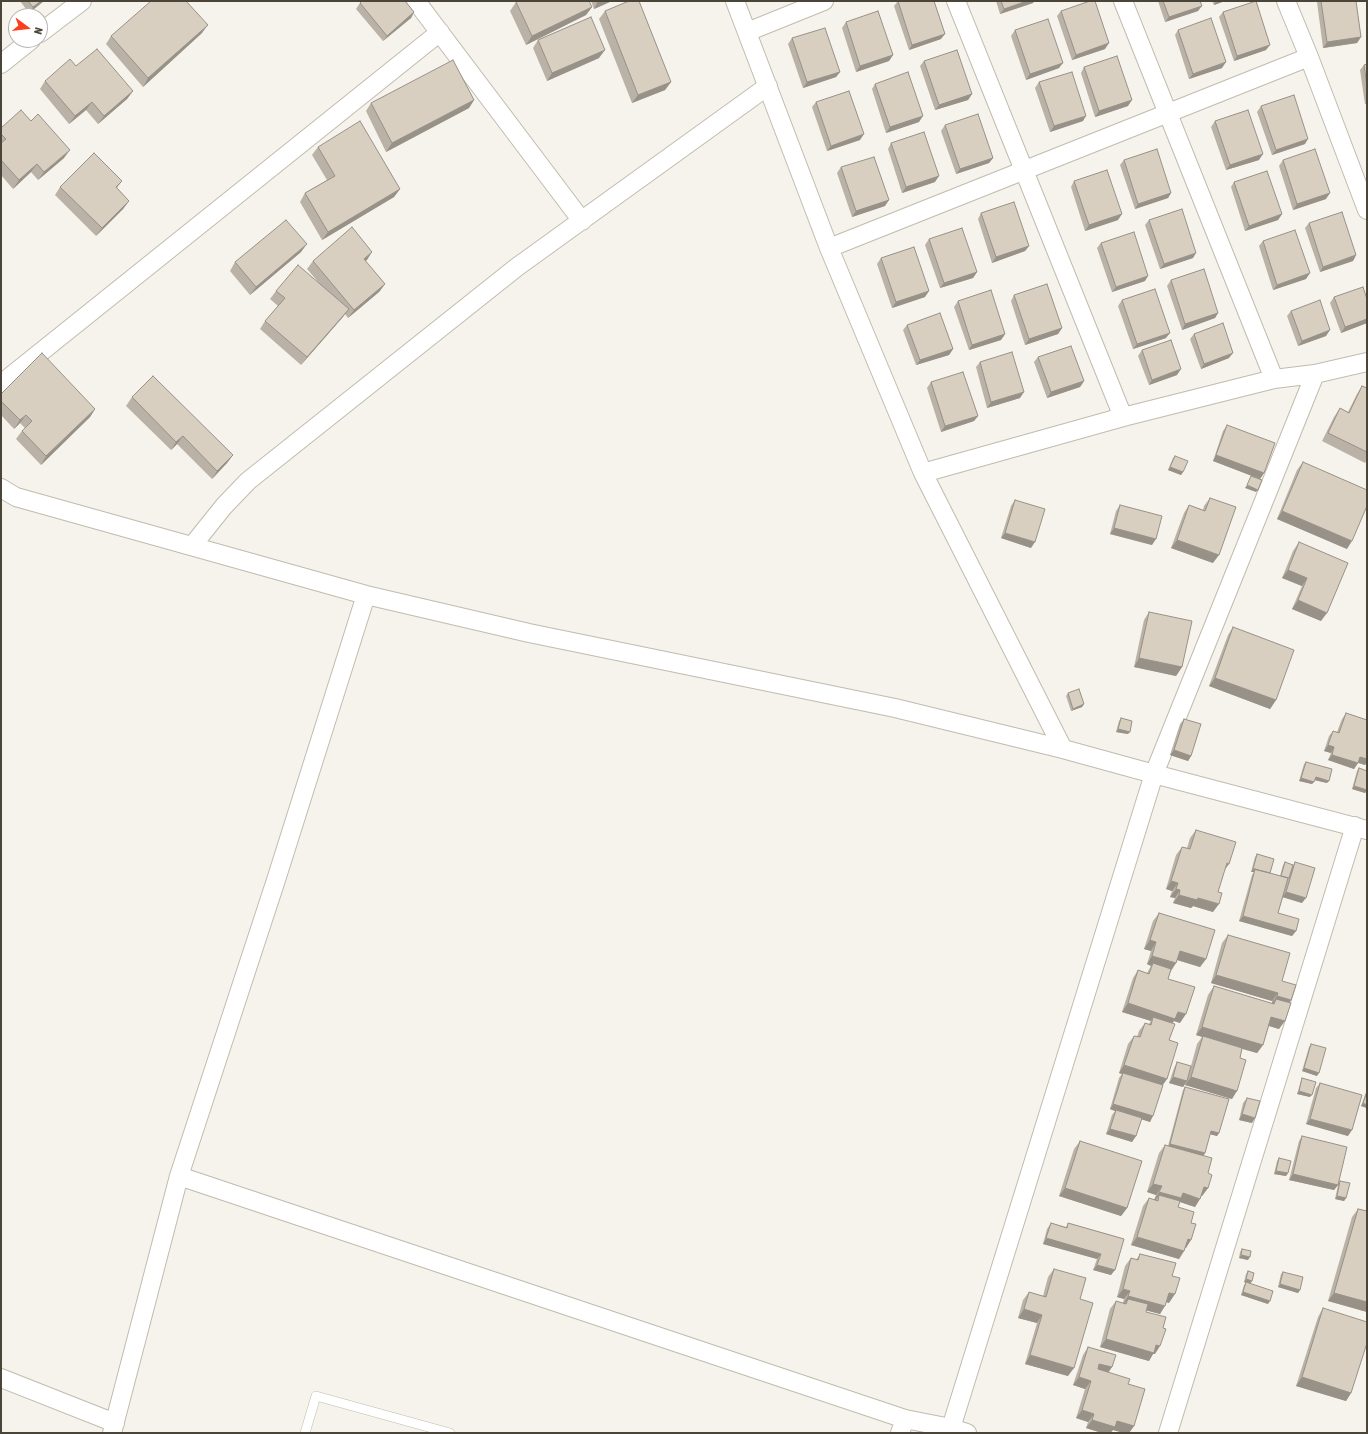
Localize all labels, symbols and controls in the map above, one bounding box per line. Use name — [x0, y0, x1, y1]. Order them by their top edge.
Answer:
north arrow — [8, 8, 48, 48]
text: N — [32, 26, 45, 36]

